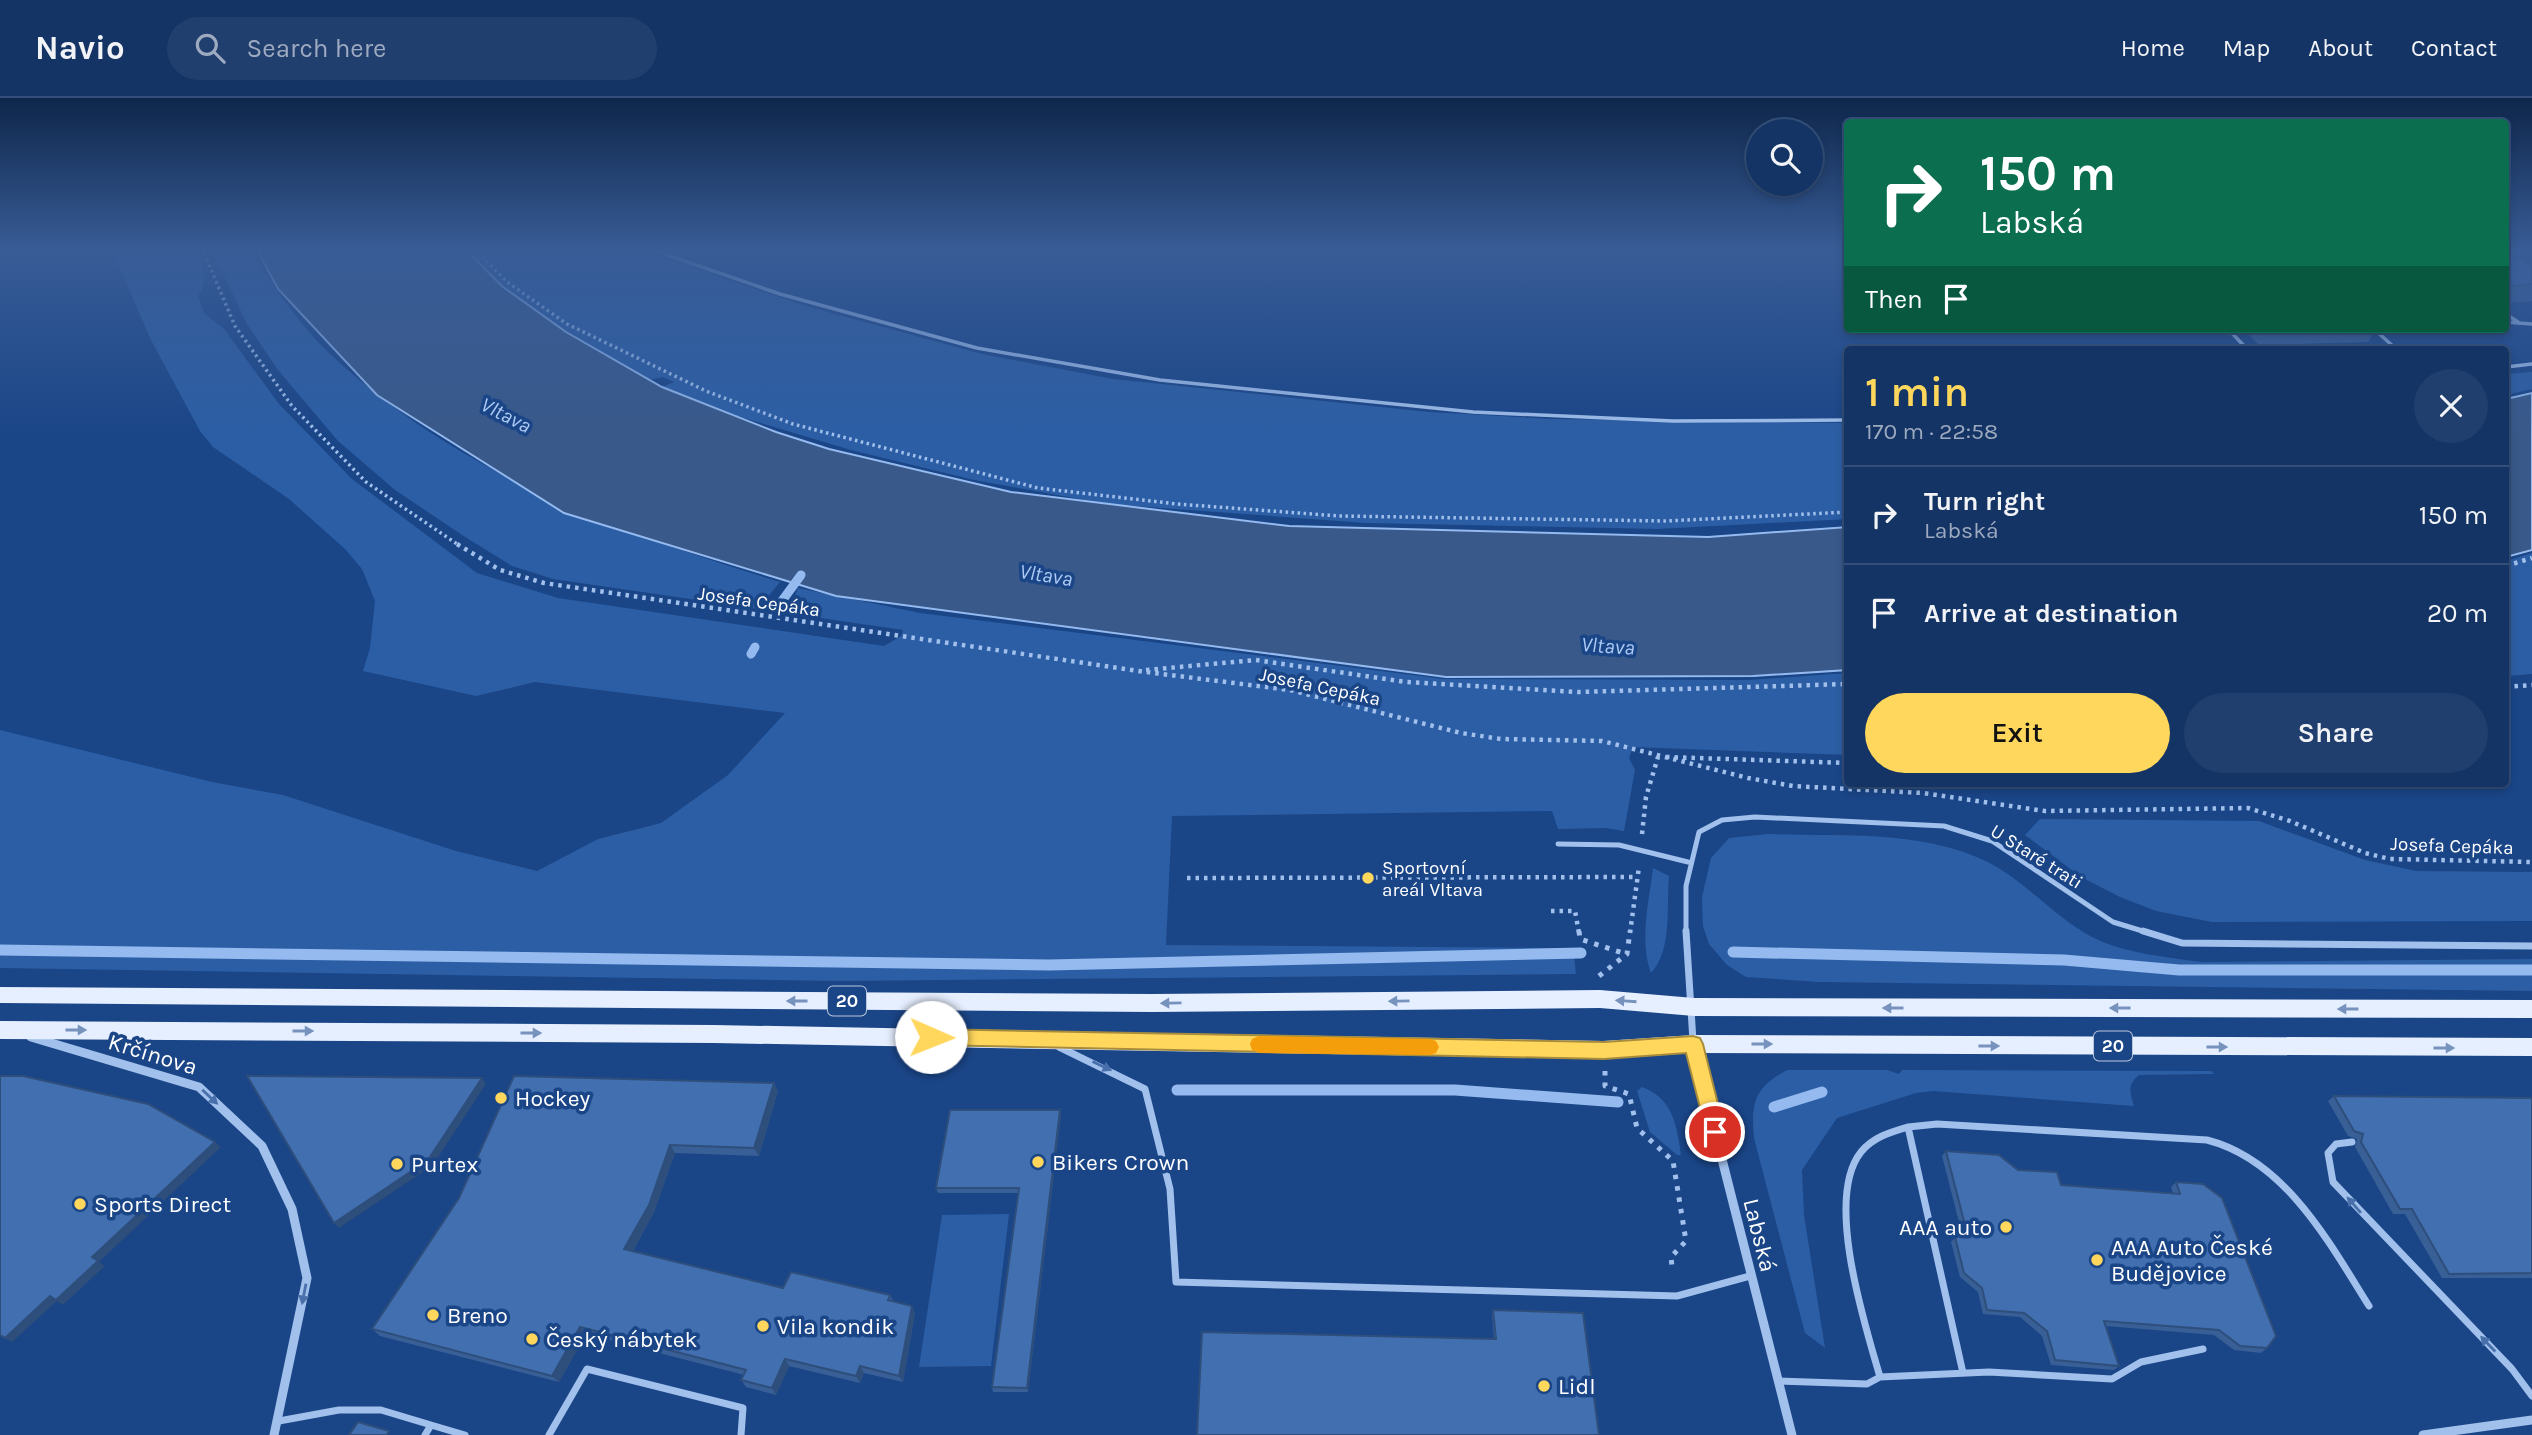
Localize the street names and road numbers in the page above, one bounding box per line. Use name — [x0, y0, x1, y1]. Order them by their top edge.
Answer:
street label: Josefa Cepáka — [696, 583, 821, 621]
street label: Josefa Cepáka — [1257, 663, 1382, 711]
street label: U Staré trati — [1986, 820, 2087, 894]
street label: Josefa Cepáka — [2390, 833, 2514, 859]
road number: 20 — [828, 986, 866, 1016]
street label: Krčínova — [105, 1028, 201, 1081]
road number: 20 — [2094, 1031, 2132, 1060]
street label: Labská — [1737, 1196, 1782, 1275]

